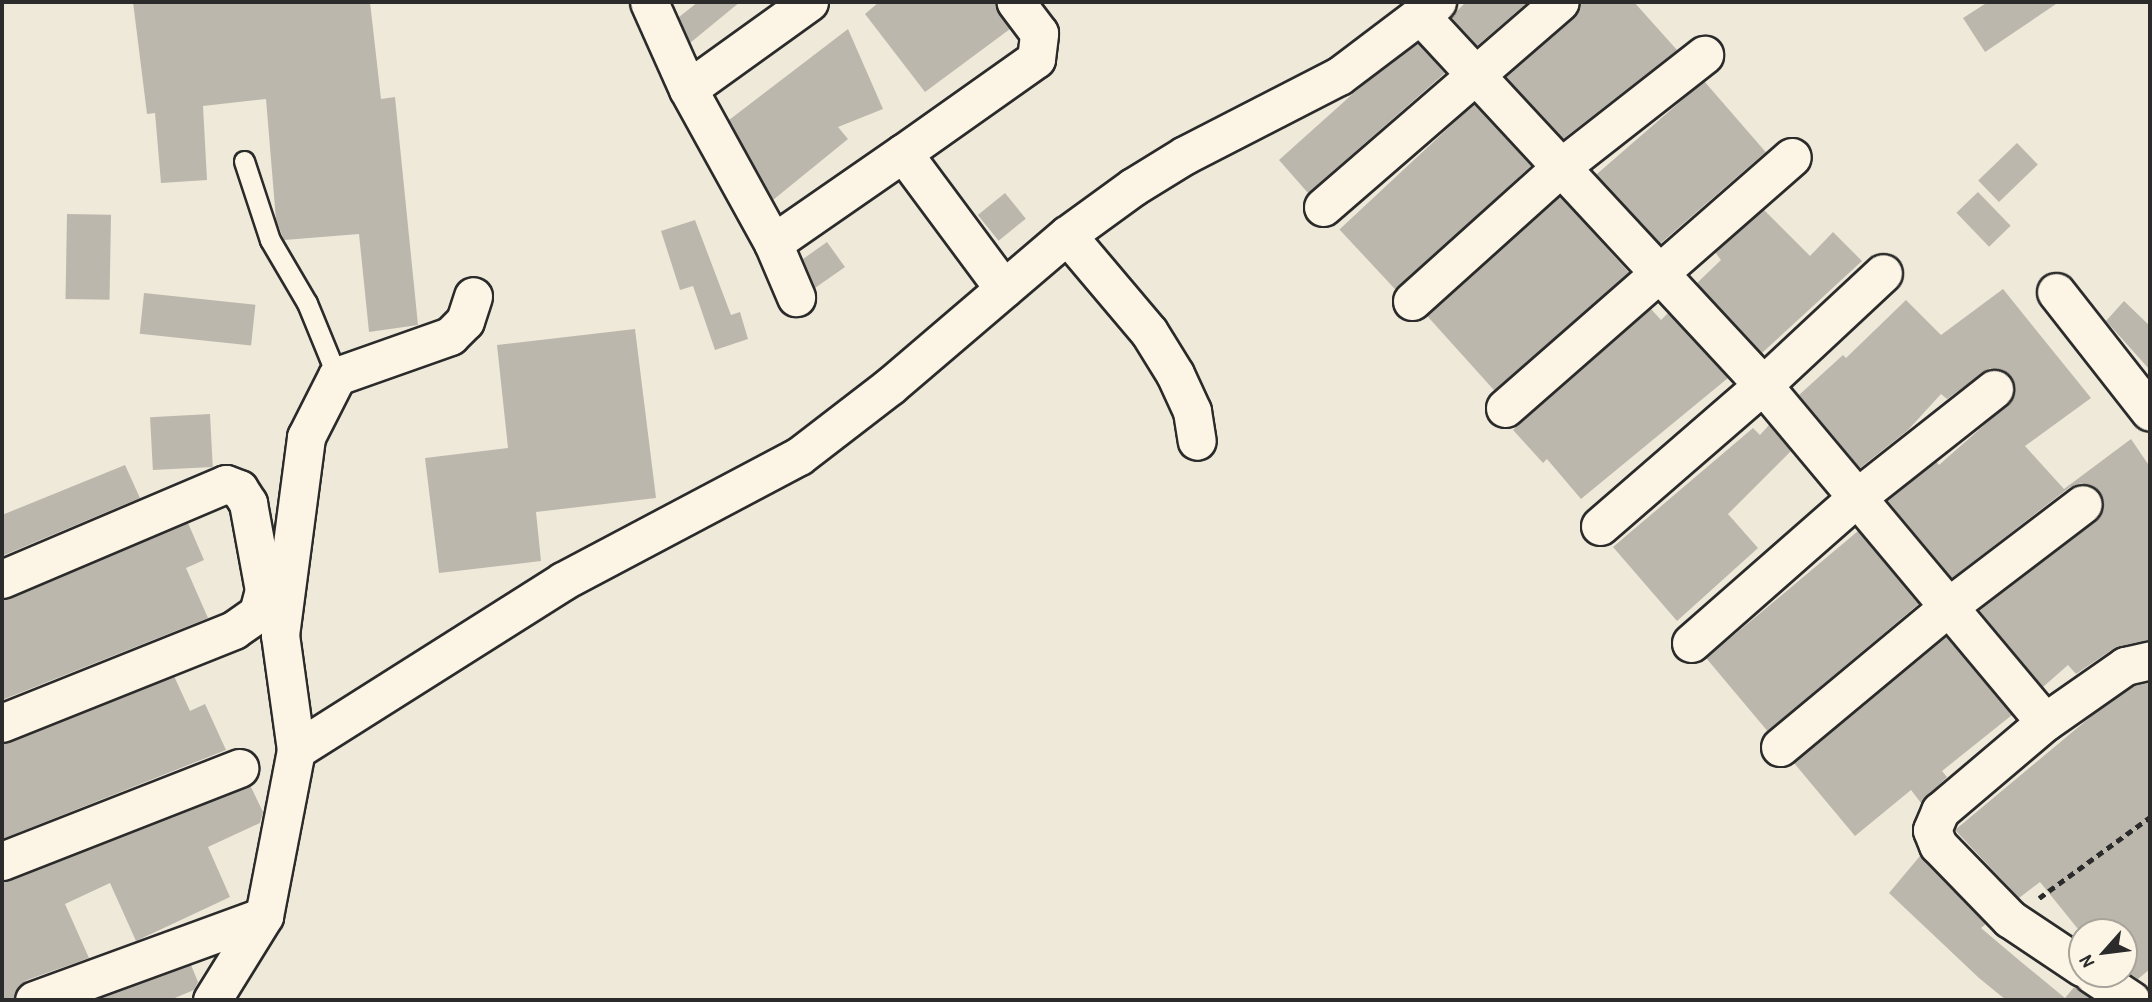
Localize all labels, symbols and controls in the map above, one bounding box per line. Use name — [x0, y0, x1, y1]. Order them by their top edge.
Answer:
north arrow — [2068, 918, 2138, 988]
text: N — [2072, 951, 2100, 972]

